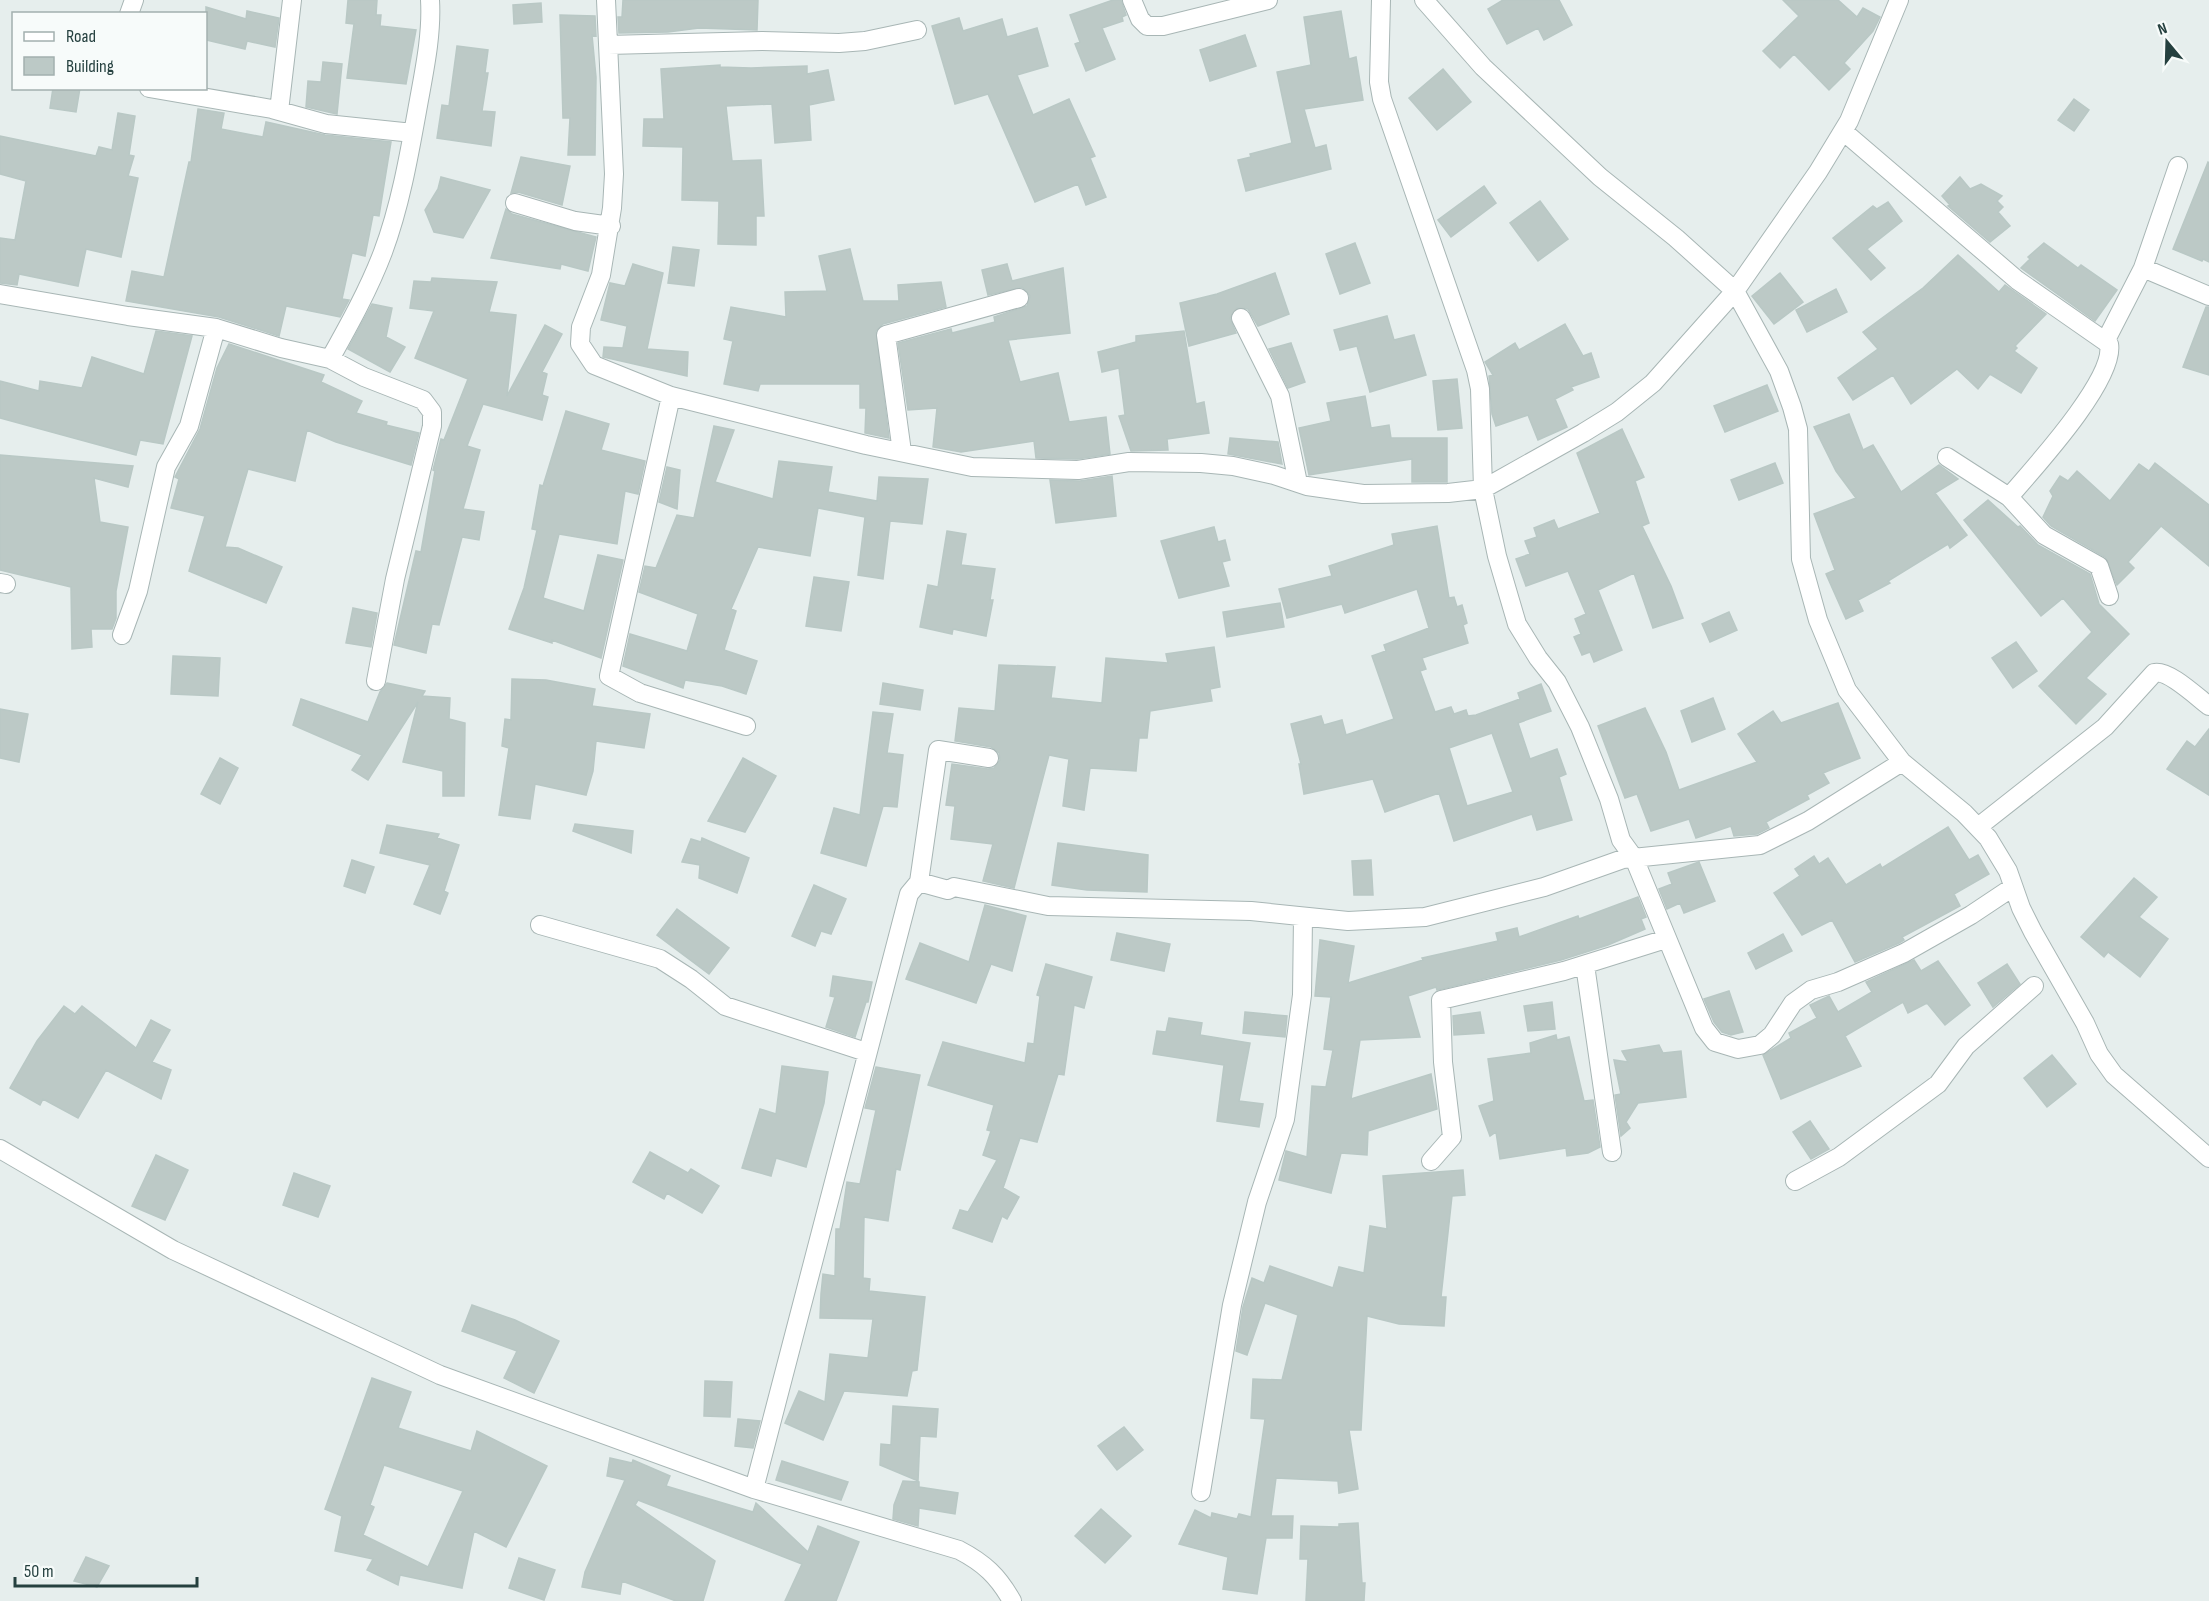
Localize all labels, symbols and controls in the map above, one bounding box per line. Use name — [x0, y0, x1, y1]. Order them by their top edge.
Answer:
legend — [12, 12, 207, 90]
north arrow — [2137, 12, 2197, 72]
text: N — [2155, 19, 2170, 40]
text: Road — [66, 26, 96, 47]
text: Building — [66, 56, 114, 77]
scale bar — [15, 1550, 196, 1588]
text: 50 m — [24, 1561, 54, 1582]

